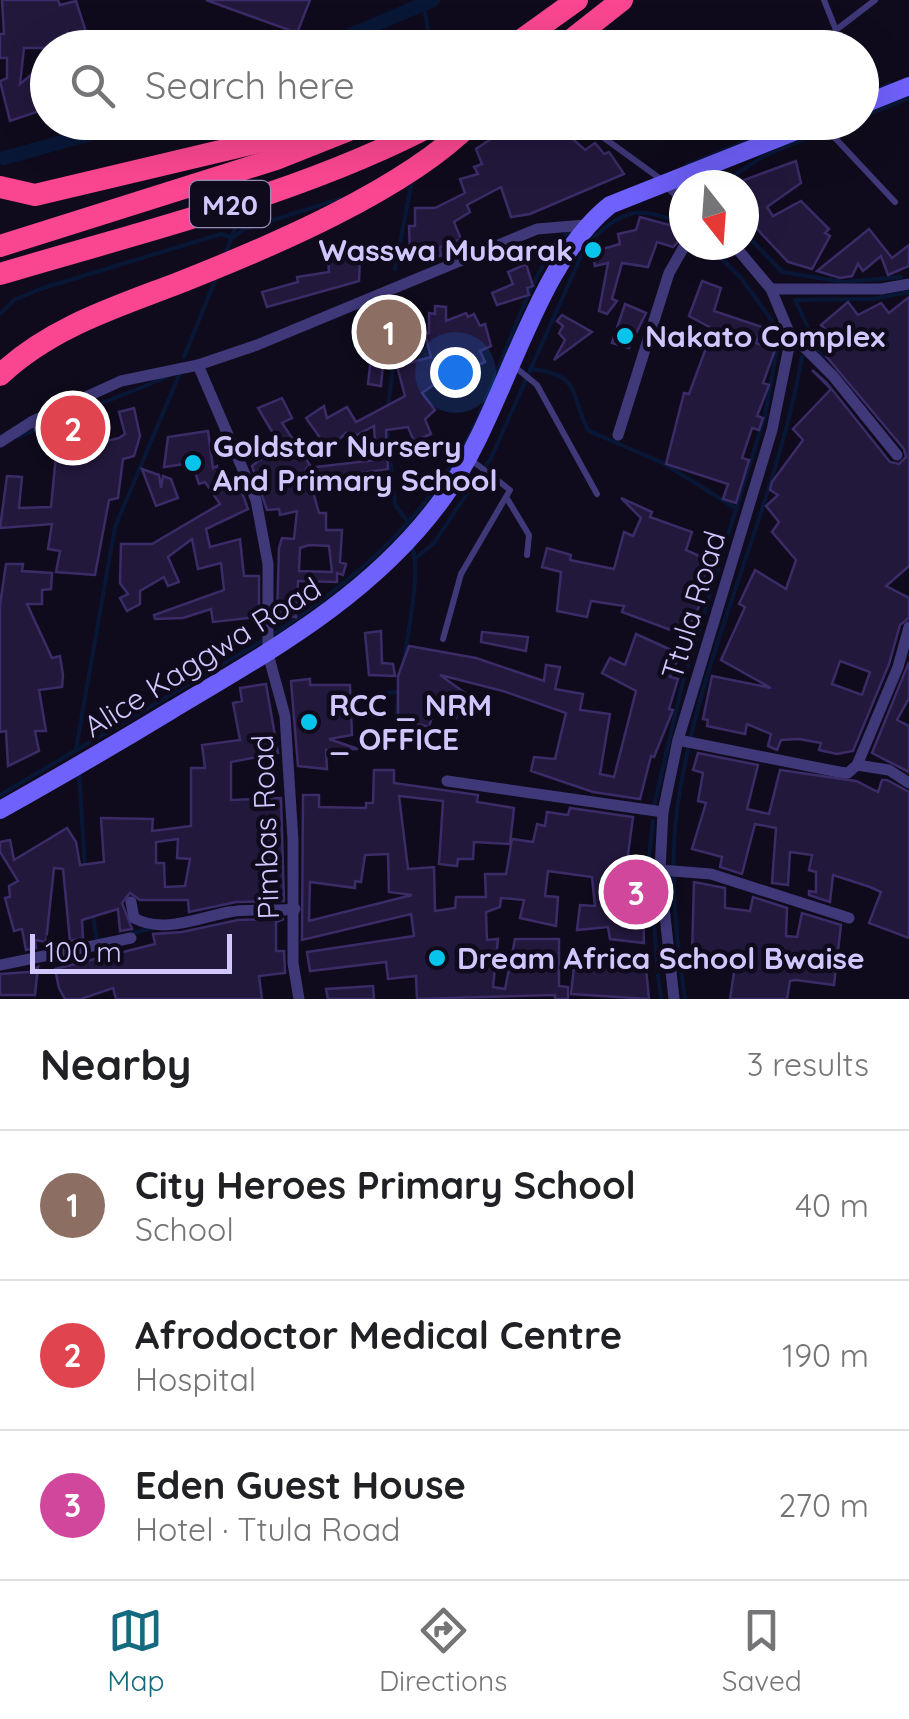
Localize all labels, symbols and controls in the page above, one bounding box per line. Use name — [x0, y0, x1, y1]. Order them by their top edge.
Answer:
search box — [30, 30, 879, 140]
icon: search — [65, 58, 120, 113]
text: Search here — [145, 61, 355, 109]
north arrow — [669, 170, 759, 260]
road number: M20 — [190, 181, 270, 227]
place label: Wasswa Mubarak — [318, 231, 573, 269]
marker: Wasswa Mubarak — [582, 239, 604, 261]
pin: 1 — [356, 294, 422, 370]
place label: Nakato Complex — [645, 317, 885, 355]
marker: Nakato Complex — [614, 325, 636, 347]
your location — [430, 347, 481, 398]
pin: 2 — [40, 390, 106, 466]
place label: Goldstar Nursery And Primary School — [213, 427, 498, 499]
marker: Goldstar Nursery And Primary School — [182, 452, 204, 474]
street label: Ttula Road — [652, 526, 734, 684]
street label: Alice Kaggwa Road — [76, 569, 328, 745]
place label: RCC _ NRM _ OFFICE — [329, 686, 492, 758]
marker: RCC _ NRM _ OFFICE — [298, 711, 320, 733]
street label: Pimbas Road — [243, 734, 287, 920]
pin: 3 — [604, 854, 668, 930]
scale bar — [30, 929, 232, 974]
text: 100 m — [45, 934, 122, 969]
place label: Dream Africa School Bwaise — [457, 939, 865, 977]
marker: Dream Africa School Bwaise — [426, 947, 448, 969]
text: Nearby — [40, 1038, 191, 1091]
text: 3 results — [747, 1044, 869, 1084]
text: City Heroes Primary School — [135, 1161, 636, 1209]
text: 1 — [66, 1185, 79, 1225]
text: 40 m — [795, 1185, 869, 1225]
text: School — [135, 1209, 234, 1249]
text: Afrodoctor Medical Centre — [135, 1311, 622, 1359]
text: 2 — [63, 1335, 82, 1375]
text: 190 m — [782, 1335, 869, 1375]
text: Hospital — [135, 1359, 256, 1399]
text: Eden Guest House — [135, 1461, 466, 1509]
text: 3 — [64, 1485, 81, 1525]
text: 270 m — [778, 1485, 869, 1525]
text: Hotel · Ttula Road — [135, 1509, 400, 1549]
tab: Map — [107, 1603, 164, 1698]
tab: Directions — [379, 1603, 507, 1698]
tab: Saved — [722, 1603, 802, 1698]

